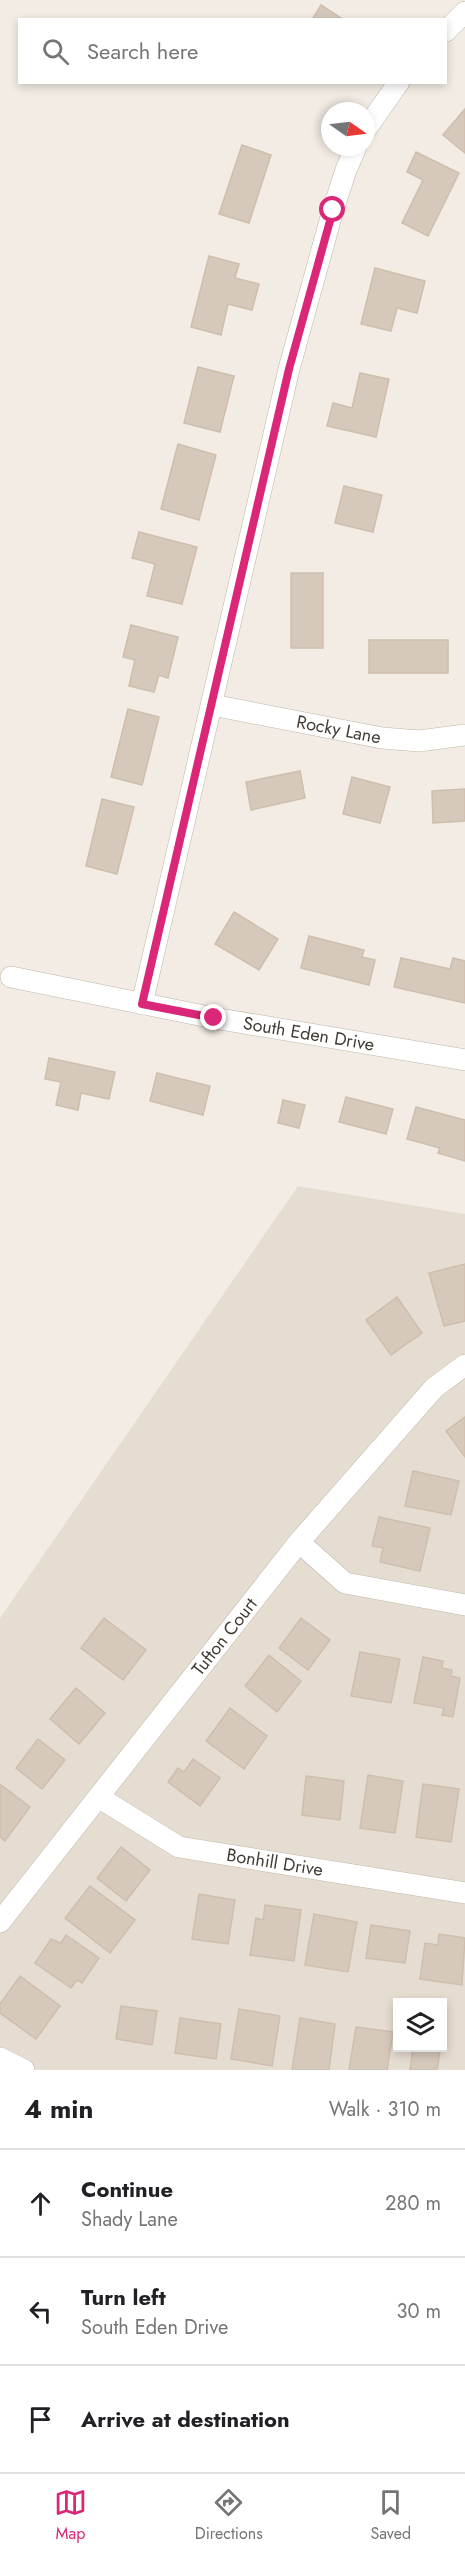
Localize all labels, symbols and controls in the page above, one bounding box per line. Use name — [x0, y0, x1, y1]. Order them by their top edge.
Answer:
search box — [18, 18, 447, 84]
icon: search — [39, 35, 72, 68]
text: Search here — [87, 35, 198, 67]
north arrow — [321, 102, 375, 156]
route start — [319, 196, 345, 222]
street label: Rocky Lane — [294, 709, 383, 750]
route end — [200, 1004, 226, 1030]
street label: South Eden Drive — [241, 1010, 376, 1058]
street label: Tufton Court — [186, 1592, 264, 1681]
street label: Bonhill Drive — [225, 1842, 325, 1883]
map controls — [393, 1998, 447, 2052]
button: layers — [393, 1998, 447, 2052]
text: 4 min — [24, 2090, 93, 2128]
text: Walk · 310 m — [329, 2095, 441, 2124]
text: Continue — [81, 2173, 173, 2205]
icon: ahead — [24, 2187, 57, 2220]
text: 280 m — [385, 2189, 441, 2218]
text: Shady Lane — [81, 2205, 178, 2234]
text: Turn left — [81, 2281, 166, 2313]
icon: left — [24, 2295, 57, 2328]
text: 30 m — [396, 2297, 441, 2326]
text: South Eden Drive — [81, 2313, 228, 2342]
icon: arrive — [24, 2403, 57, 2436]
text: Arrive at destination — [81, 2403, 290, 2435]
tab: Map — [54, 2486, 87, 2545]
tab: Directions — [195, 2486, 263, 2545]
tab: Saved — [370, 2486, 411, 2545]

